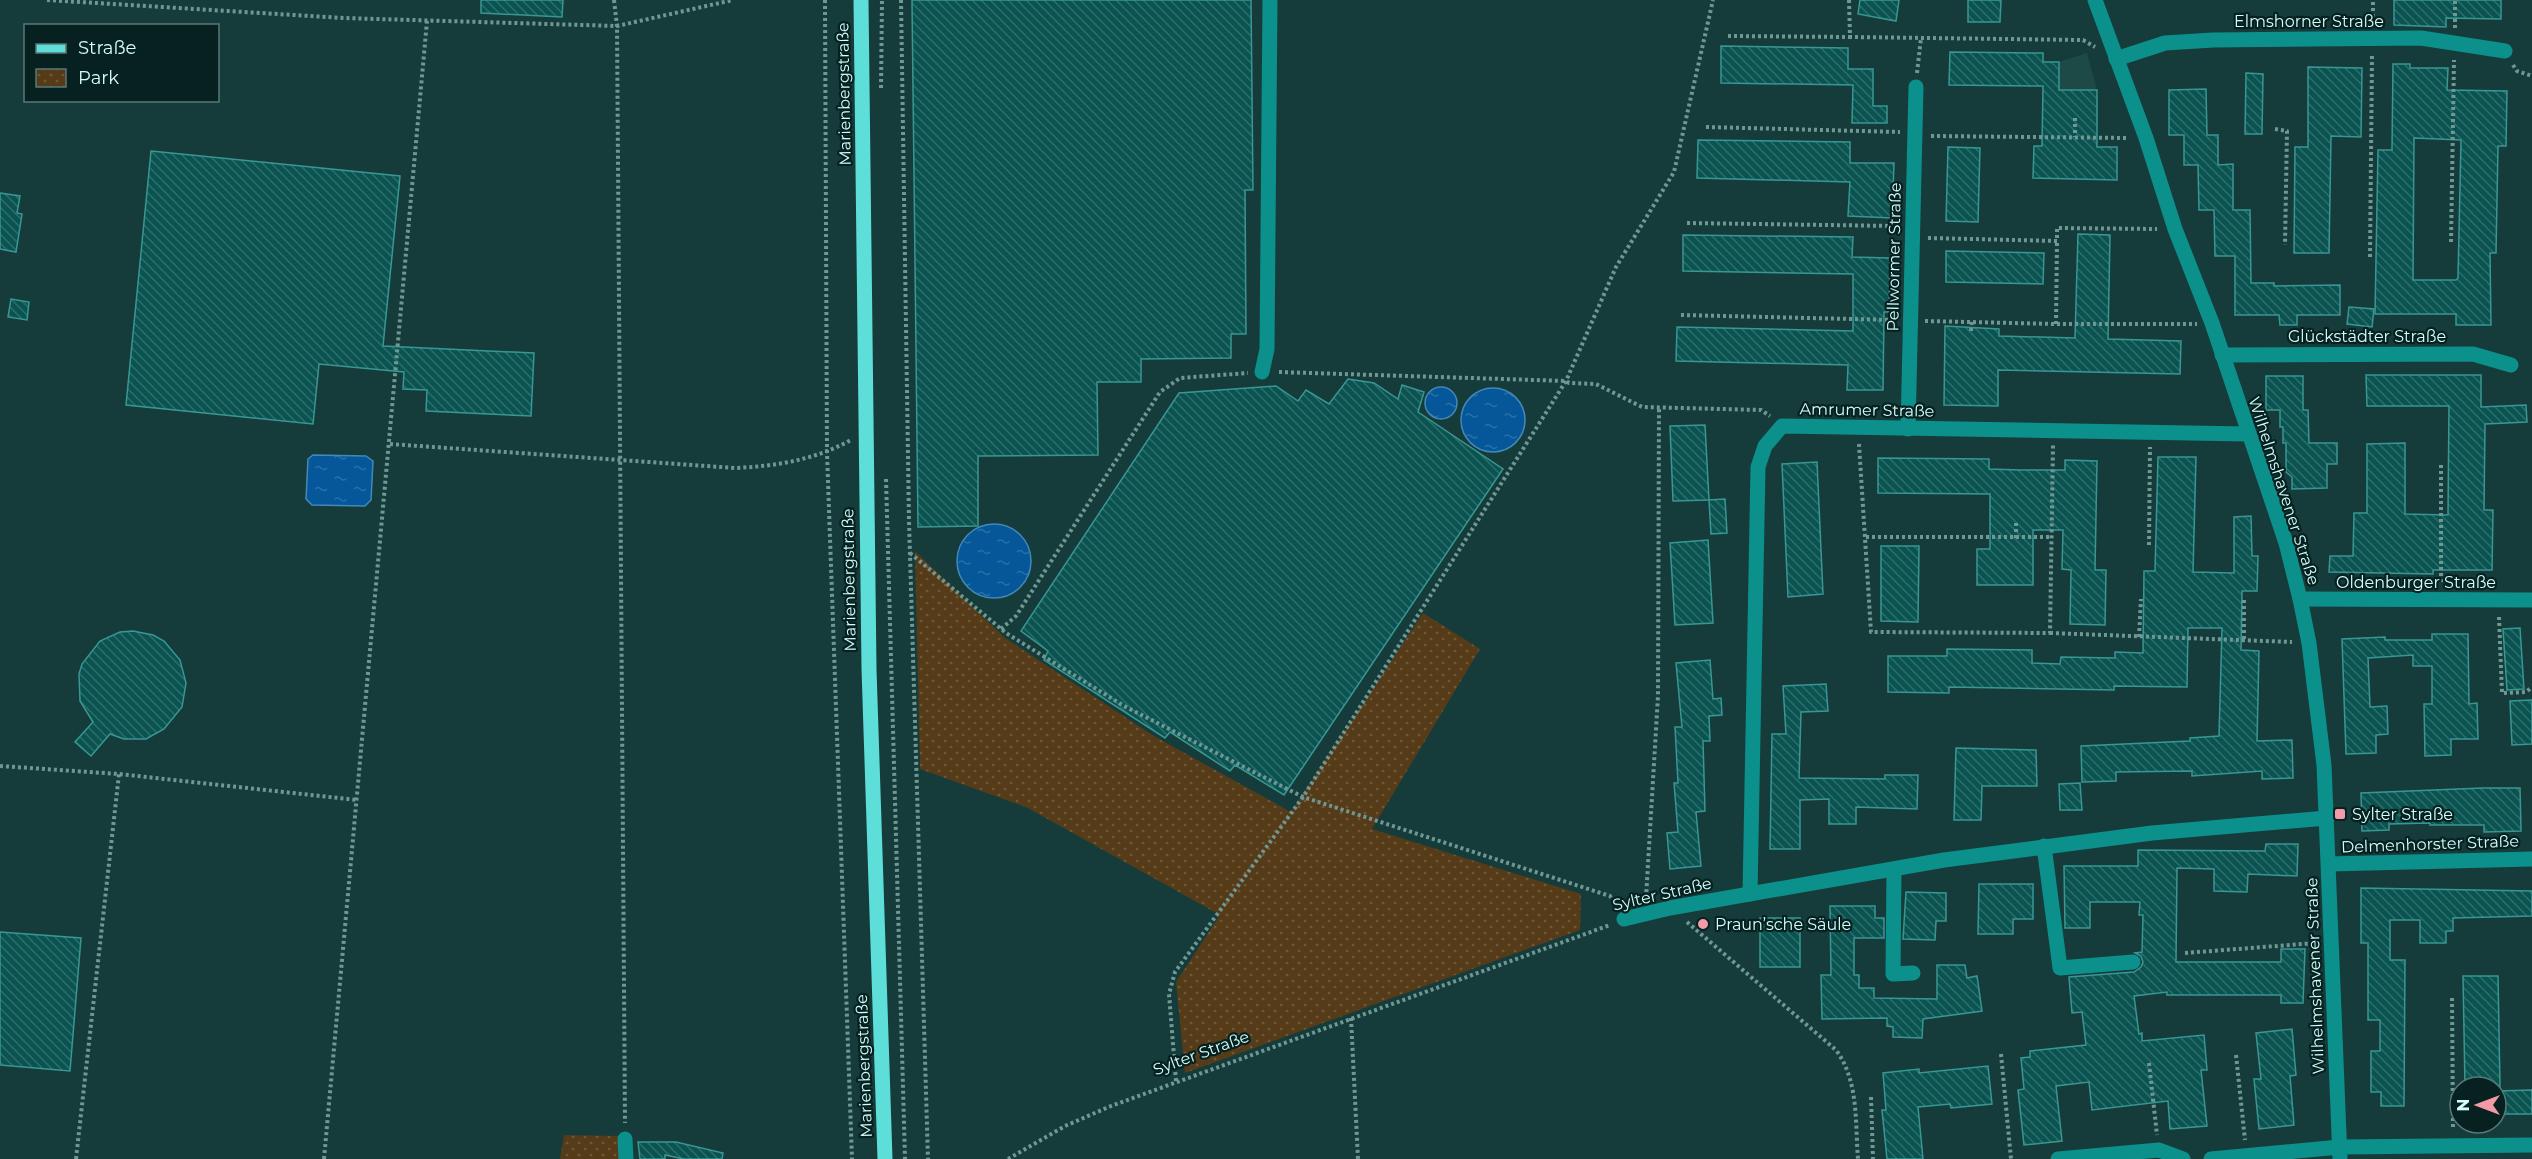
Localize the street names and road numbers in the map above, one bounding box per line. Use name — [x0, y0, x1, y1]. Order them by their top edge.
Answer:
street label: Elmshorner Straße — [2234, 12, 2384, 31]
street label: Marienbergstraße — [833, 22, 855, 166]
street label: Pellwormer Straße — [1883, 182, 1905, 332]
street label: Glückstädter Straße — [2288, 327, 2446, 346]
street label: Wilhelmshavener Straße — [2245, 394, 2323, 588]
street label: Amrumer Straße — [1799, 399, 1935, 421]
street label: Marienbergstraße — [838, 508, 860, 652]
street label: Oldenburger Straße — [2336, 573, 2496, 592]
street label: Delmenhorster Straße — [2341, 831, 2519, 857]
street label: Sylter Straße — [1611, 873, 1713, 915]
street label: Wilhelmshavener Straße — [2302, 877, 2328, 1075]
street label: Marienbergstraße — [852, 994, 876, 1138]
street label: Sylter Straße — [1150, 1027, 1252, 1079]

